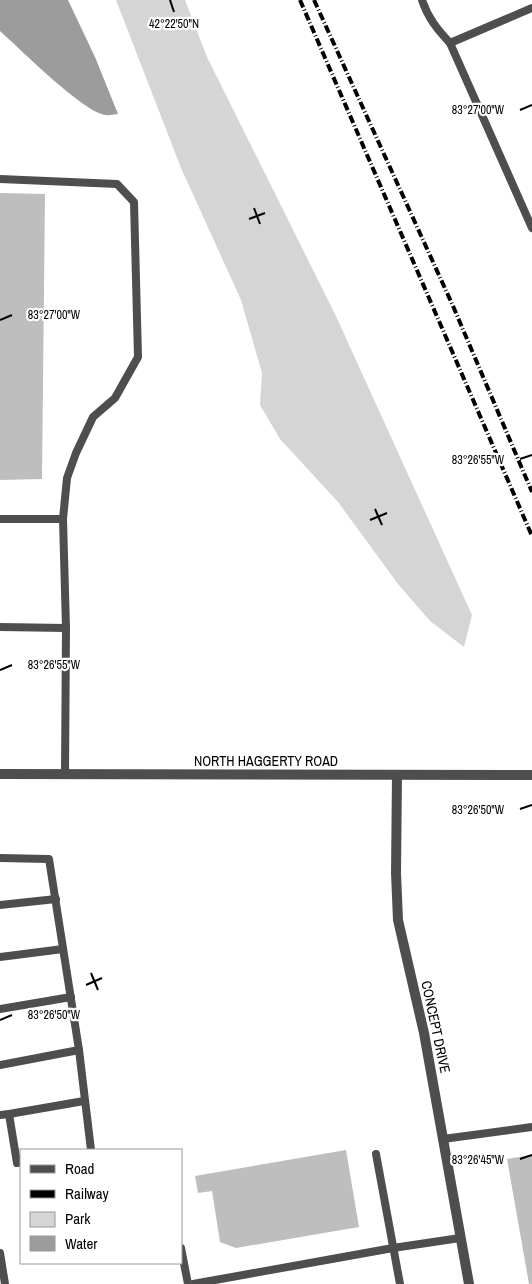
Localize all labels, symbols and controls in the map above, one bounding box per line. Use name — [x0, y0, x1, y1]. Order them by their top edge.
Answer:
text: 42°22'50"N — [149, 16, 199, 32]
text: 83°27'00"W — [452, 102, 505, 118]
text: 83°27'00"W — [28, 307, 81, 323]
text: 83°26'55"W — [452, 452, 505, 468]
text: 83°26'55"W — [28, 657, 81, 673]
street label: NORTH HAGGERTY ROAD — [194, 752, 338, 770]
text: 83°26'50"W — [452, 802, 505, 818]
street label: CONCEPT DRIVE — [417, 979, 455, 1075]
text: 83°26'50"W — [28, 1007, 81, 1023]
legend — [20, 1149, 182, 1264]
text: 83°26'45"W — [452, 1152, 505, 1168]
text: Road — [65, 1158, 94, 1179]
text: Railway — [65, 1183, 110, 1204]
text: Park — [65, 1208, 91, 1229]
text: Water — [65, 1233, 97, 1254]

